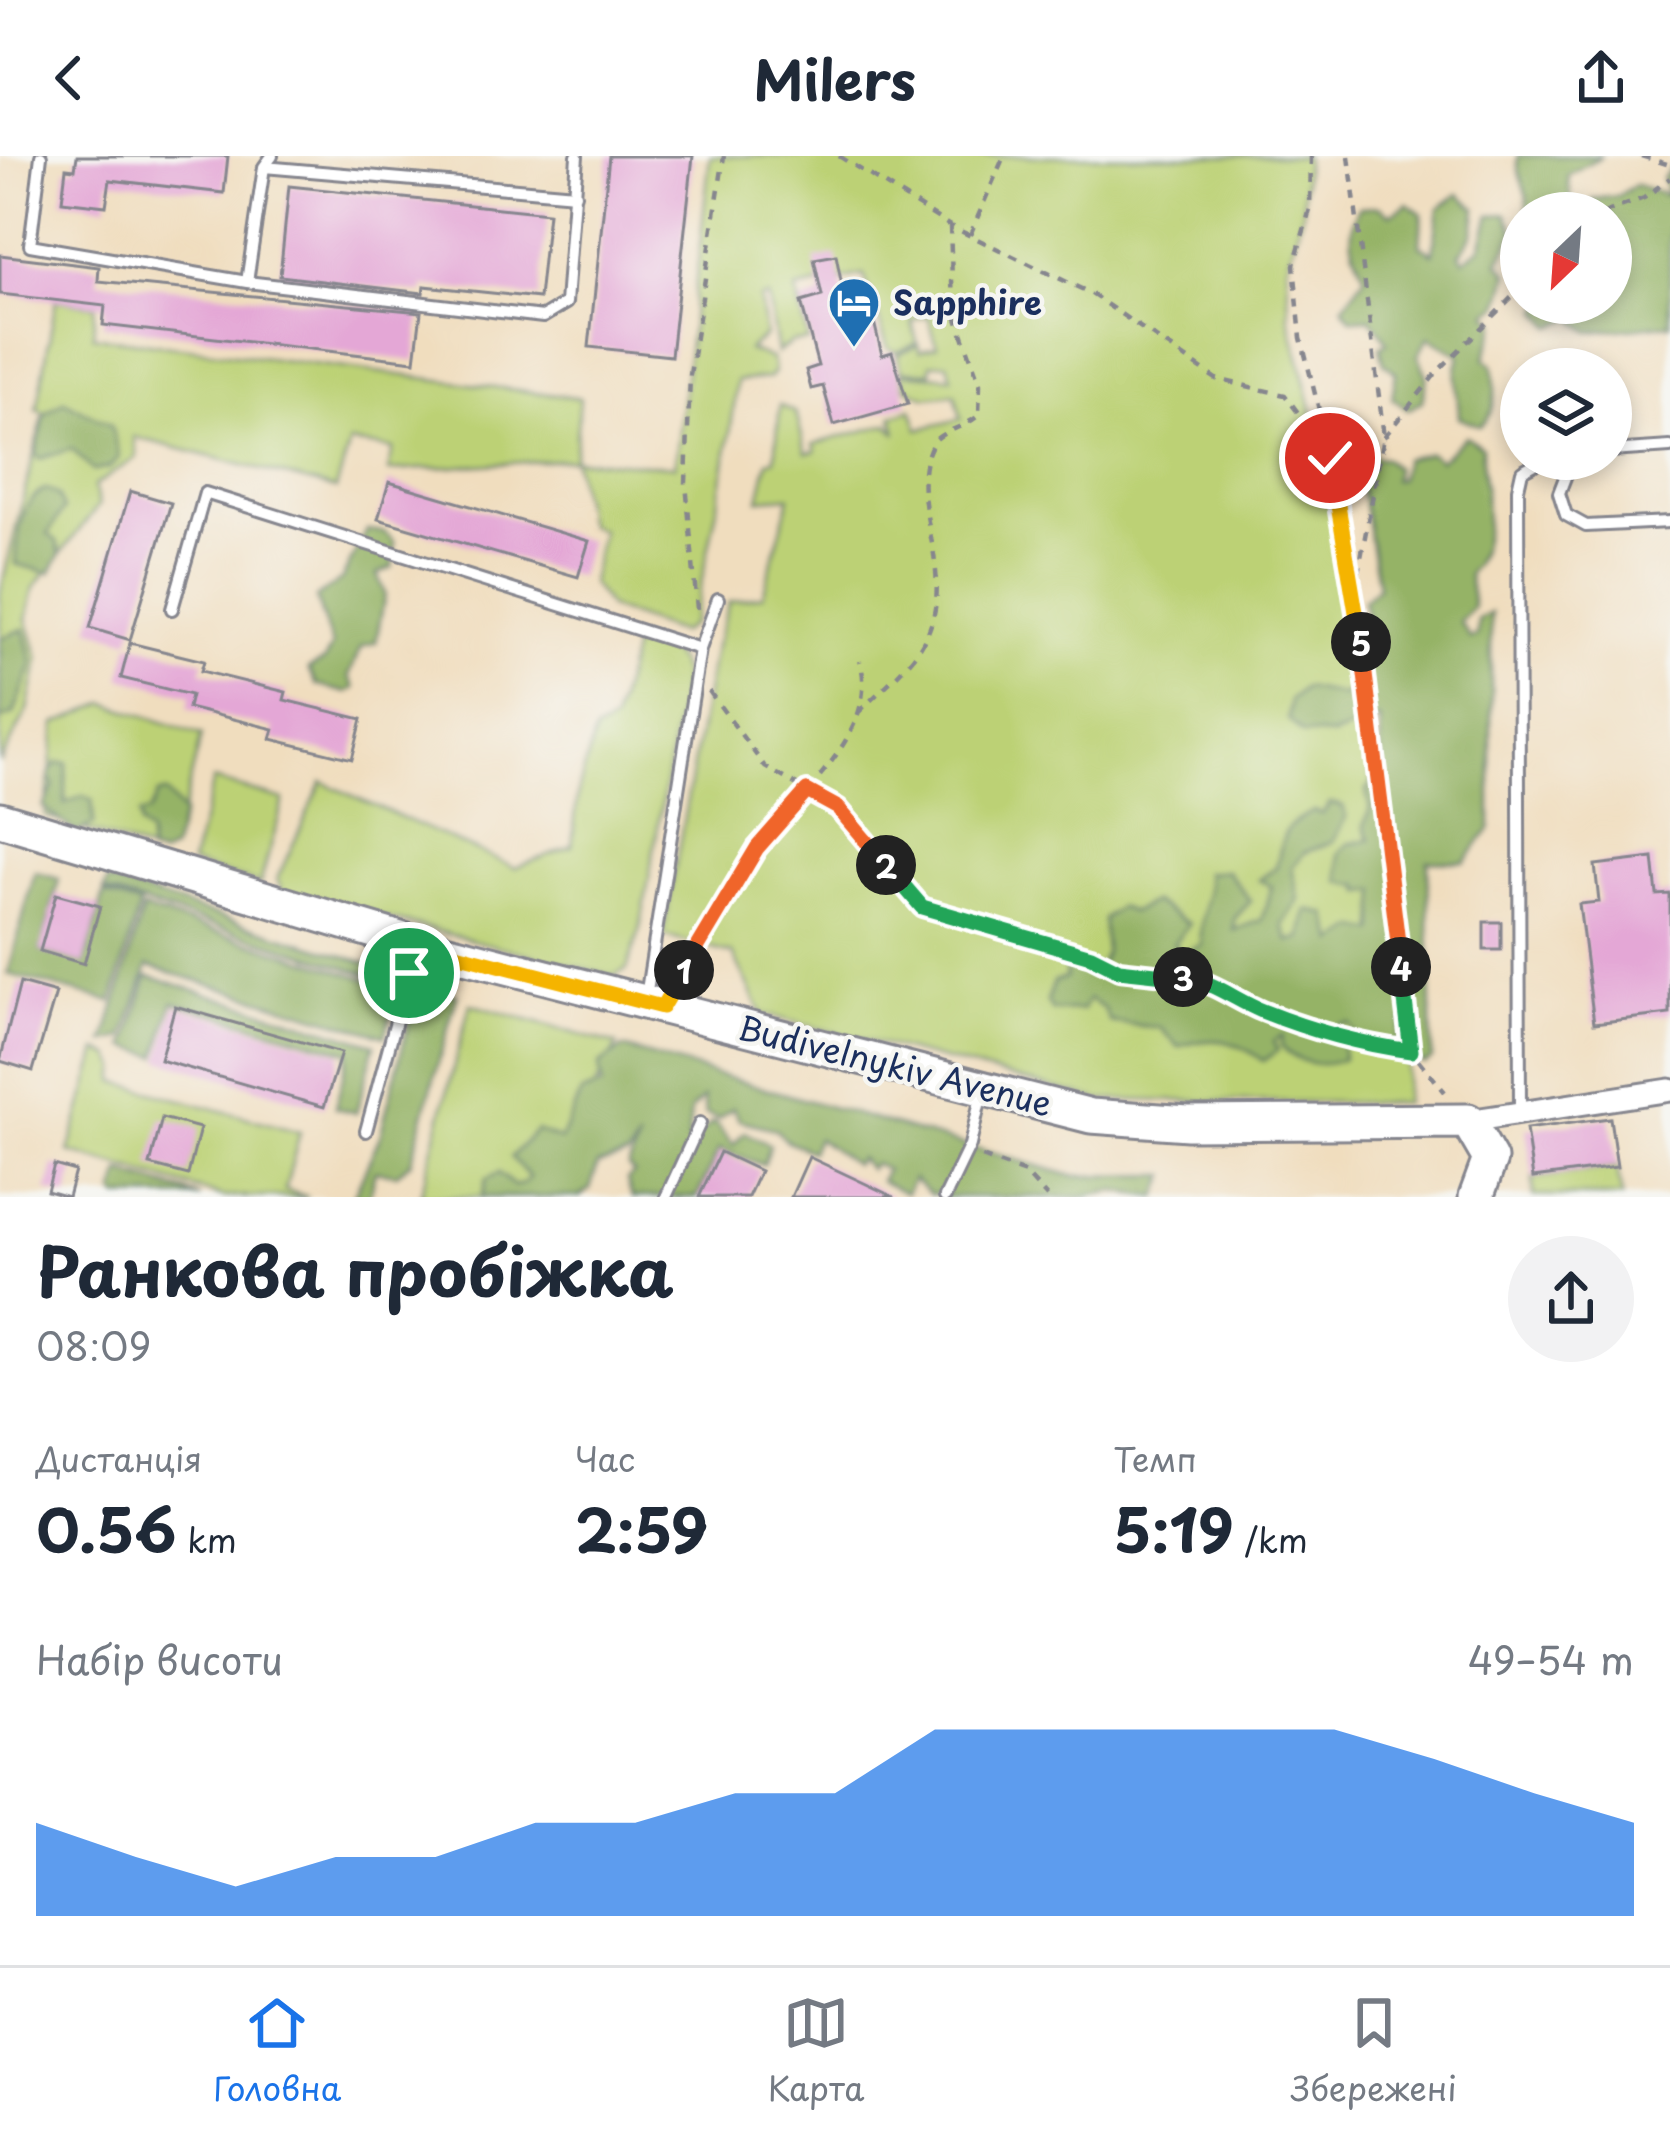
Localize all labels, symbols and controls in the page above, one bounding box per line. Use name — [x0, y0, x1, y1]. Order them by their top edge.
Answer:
text: Milers — [754, 38, 916, 119]
icon: back — [36, 45, 102, 111]
icon: share — [1568, 45, 1634, 111]
north arrow — [1500, 192, 1632, 324]
map controls — [1500, 192, 1632, 480]
hotel icon: Sapphire — [826, 275, 882, 349]
place label: Sapphire — [893, 276, 1042, 326]
button: layers — [1500, 348, 1632, 480]
pin — [1279, 407, 1381, 509]
icon: check — [1297, 425, 1363, 491]
pin: 5 — [1331, 612, 1391, 672]
text: 5 — [1350, 617, 1372, 667]
pin: 2 — [856, 835, 916, 895]
text: 2 — [874, 840, 898, 890]
pin — [358, 922, 460, 1024]
pin: 4 — [1371, 937, 1431, 997]
icon: arrive — [376, 940, 442, 1006]
pin: 1 — [654, 940, 714, 1000]
text: 4 — [1390, 942, 1412, 992]
text: 1 — [676, 945, 692, 995]
pin: 3 — [1153, 947, 1213, 1007]
text: 3 — [1172, 952, 1194, 1002]
street label: Budivelnykiv Avenue — [734, 1001, 1057, 1127]
text: Ранкова пробіжка — [36, 1220, 674, 1319]
button: share — [1508, 1236, 1634, 1362]
text: 08:09 — [36, 1315, 151, 1374]
text: Дистанція — [36, 1433, 202, 1483]
text: Час — [575, 1433, 635, 1483]
text: Темп — [1113, 1433, 1197, 1483]
text: 0.56 — [36, 1483, 177, 1573]
text: 2:59 — [575, 1483, 708, 1573]
text: 5:19 — [1113, 1483, 1234, 1573]
text: km — [177, 1514, 237, 1564]
text: /km — [1234, 1514, 1308, 1564]
text: Набір висоти — [36, 1629, 283, 1688]
text: 49–54 m — [1468, 1629, 1634, 1688]
tab: Головна — [213, 1990, 341, 2112]
tab: Карта — [768, 1990, 865, 2112]
tab: Збережені — [1291, 1990, 1457, 2112]

